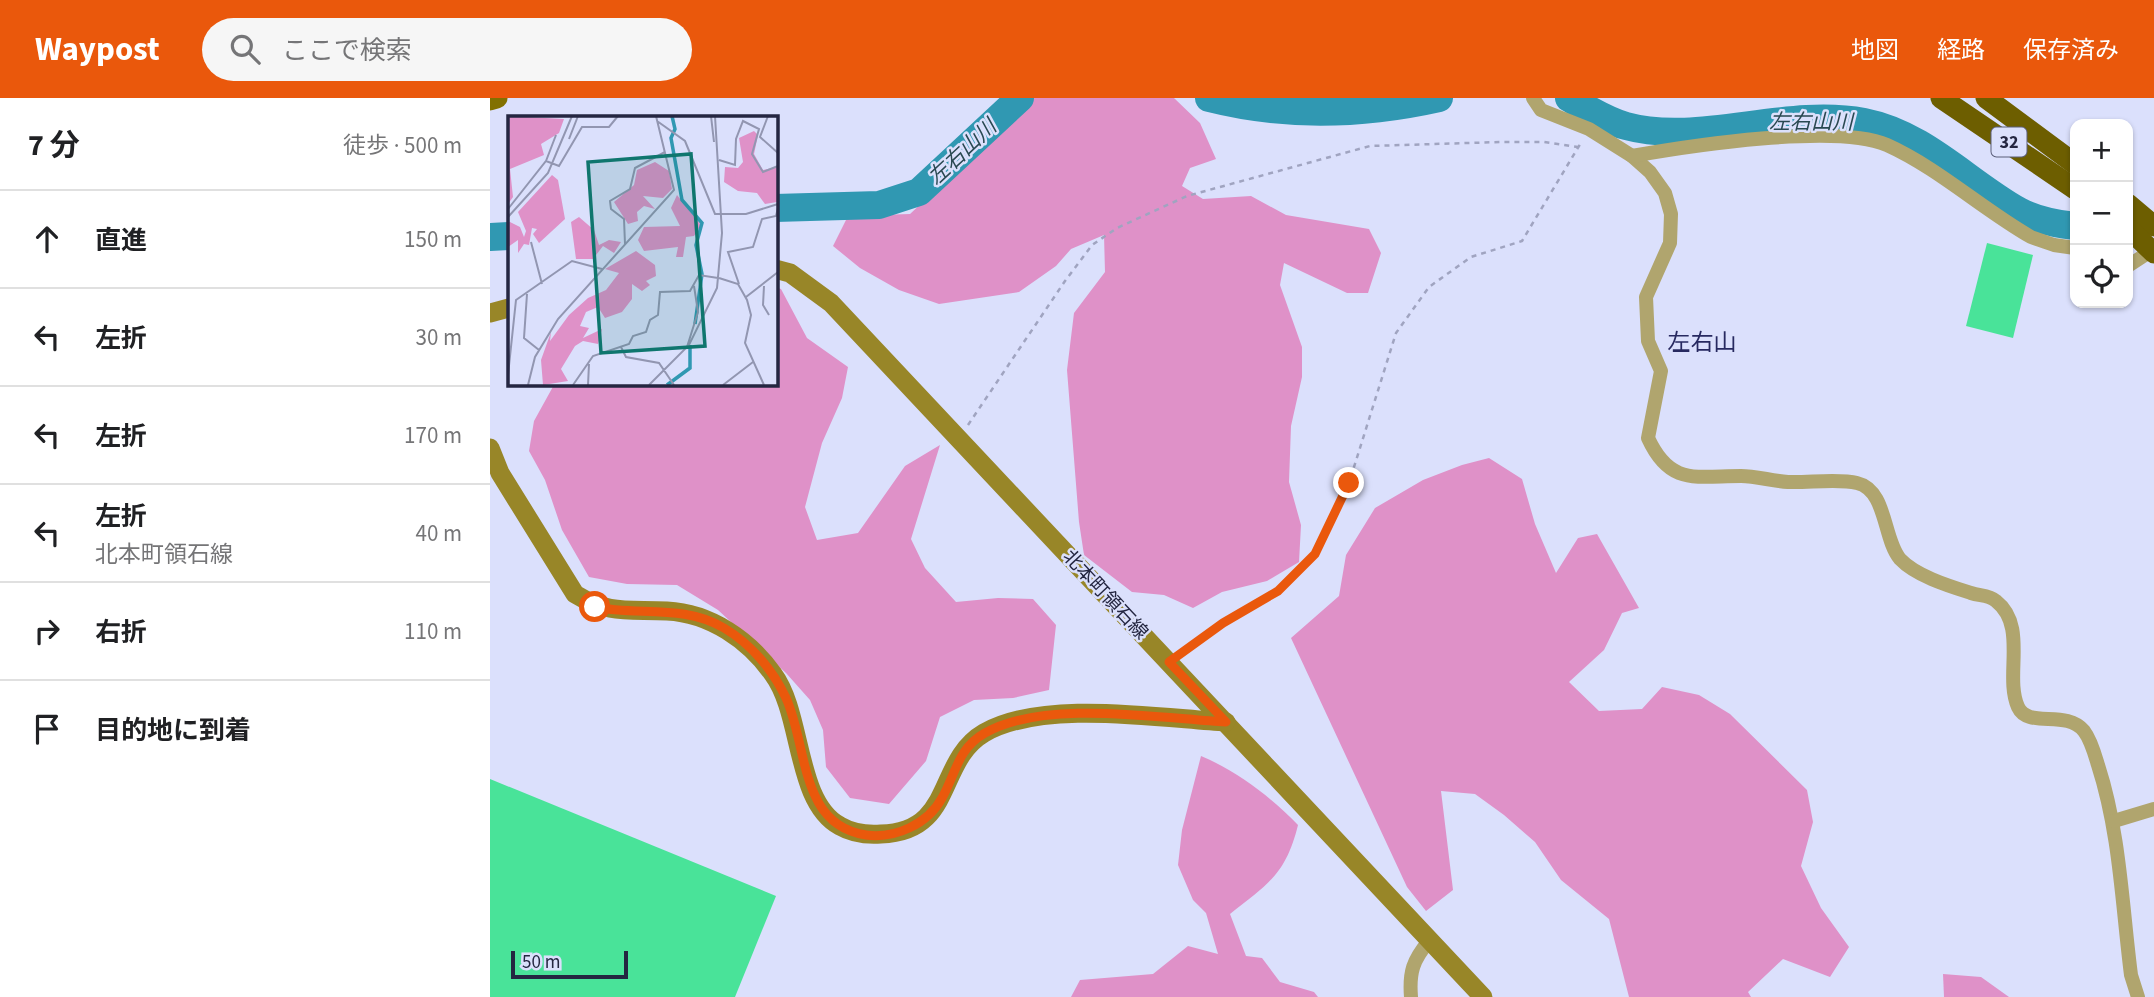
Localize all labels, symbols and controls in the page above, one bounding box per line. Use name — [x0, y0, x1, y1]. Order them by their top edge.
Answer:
search box — [202, 18, 692, 81]
text: Waypost — [35, 26, 160, 73]
icon: search — [226, 30, 264, 68]
text: ここで検索 — [282, 32, 412, 69]
text: 地図 — [1851, 33, 1899, 68]
text: 経路 — [1937, 33, 1985, 68]
text: 保存済み — [2023, 33, 2119, 68]
water label: 左右山川 — [1769, 107, 1855, 137]
water label: 左右山川 — [921, 111, 1004, 192]
inset map — [508, 116, 777, 385]
map controls — [2070, 119, 2133, 308]
button: + — [2070, 119, 2133, 182]
text: 7 分 — [28, 124, 80, 167]
road number: 32 — [1992, 127, 2026, 156]
text: 徒歩 · 500 m — [343, 129, 462, 162]
button: − — [2070, 182, 2133, 245]
icon: ahead — [28, 220, 66, 258]
text: 直進 — [95, 222, 147, 259]
text: 150 m — [404, 223, 462, 256]
button: locate — [2070, 245, 2133, 308]
icon: left — [28, 318, 66, 356]
text: 左折 — [95, 320, 147, 357]
text: 30 m — [415, 321, 462, 354]
district label: 左右山 — [1668, 326, 1737, 359]
icon: left — [28, 416, 66, 454]
text: 左折 — [95, 418, 147, 455]
text: 170 m — [404, 419, 462, 452]
route end — [1333, 467, 1364, 498]
text: 左折 — [95, 498, 147, 535]
icon: left — [28, 514, 66, 552]
text: 40 m — [415, 517, 462, 550]
text: 北本町領石線 — [95, 538, 233, 571]
street label: 北本町領石線 — [1056, 544, 1154, 646]
route start — [579, 591, 610, 622]
icon: right — [28, 612, 66, 650]
text: 右折 — [95, 614, 147, 651]
text: 110 m — [404, 615, 462, 648]
icon: arrive — [28, 710, 66, 748]
text: 目的地に到着 — [95, 712, 251, 749]
scale bar — [511, 948, 628, 980]
text: 50 m — [522, 949, 560, 976]

